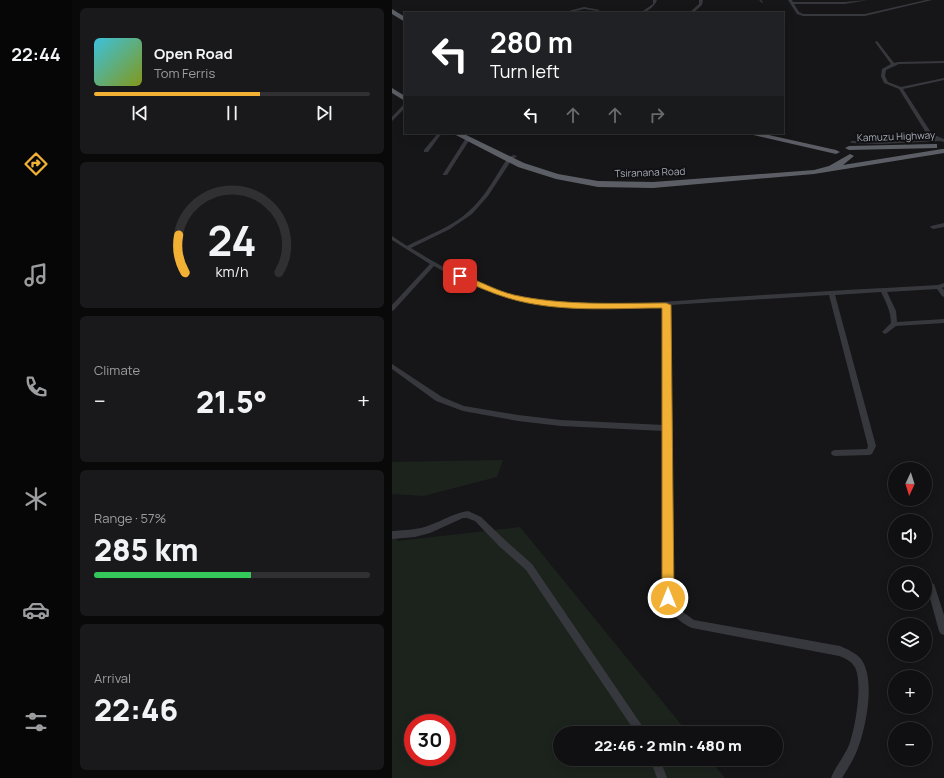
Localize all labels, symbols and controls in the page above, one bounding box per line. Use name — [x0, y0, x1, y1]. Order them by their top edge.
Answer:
text: 280 m — [490, 23, 573, 61]
icon: left — [424, 28, 476, 80]
text: 22:44 — [11, 42, 61, 66]
text: Open Road — [154, 43, 233, 64]
text: Turn left — [490, 59, 560, 83]
text: Tom Ferris — [154, 64, 215, 82]
icon: previous — [129, 102, 151, 124]
icon: pause — [221, 102, 243, 124]
icon: next — [313, 102, 335, 124]
icon: left — [520, 104, 542, 126]
icon: ahead — [562, 104, 584, 126]
icon: ahead — [604, 104, 626, 126]
icon: right — [646, 104, 668, 126]
street label: Kamuzu Highway — [857, 128, 936, 144]
icon: directions — [22, 150, 50, 178]
street label: Tsiranana Road — [614, 164, 686, 180]
text: 24 — [207, 212, 257, 268]
pin — [443, 259, 477, 293]
icon: music — [22, 261, 50, 289]
text: km/h — [215, 262, 249, 281]
icon: arrive — [449, 265, 471, 287]
text: Climate — [94, 361, 140, 379]
icon: phone — [22, 373, 50, 401]
text: 21.5° — [196, 381, 267, 422]
text: − — [94, 386, 106, 416]
text: + — [357, 386, 370, 416]
north arrow — [888, 462, 932, 506]
map controls — [888, 462, 932, 766]
icon: climate — [22, 485, 50, 513]
text: Range · 57% — [94, 509, 166, 527]
button: sound — [888, 514, 932, 558]
text: 285 km — [94, 529, 199, 570]
button: search — [888, 566, 932, 610]
position arrow — [647, 577, 689, 619]
icon: car — [22, 596, 50, 624]
button: layers — [888, 618, 932, 662]
text: Arrival — [94, 669, 131, 687]
button: + — [888, 670, 932, 714]
text: 22:46 — [94, 689, 178, 730]
icon: filters — [22, 708, 50, 736]
speed limit sign: 30 — [404, 714, 456, 766]
button: − — [888, 722, 932, 766]
text: 22:46 · 2 min · 480 m — [594, 735, 742, 756]

